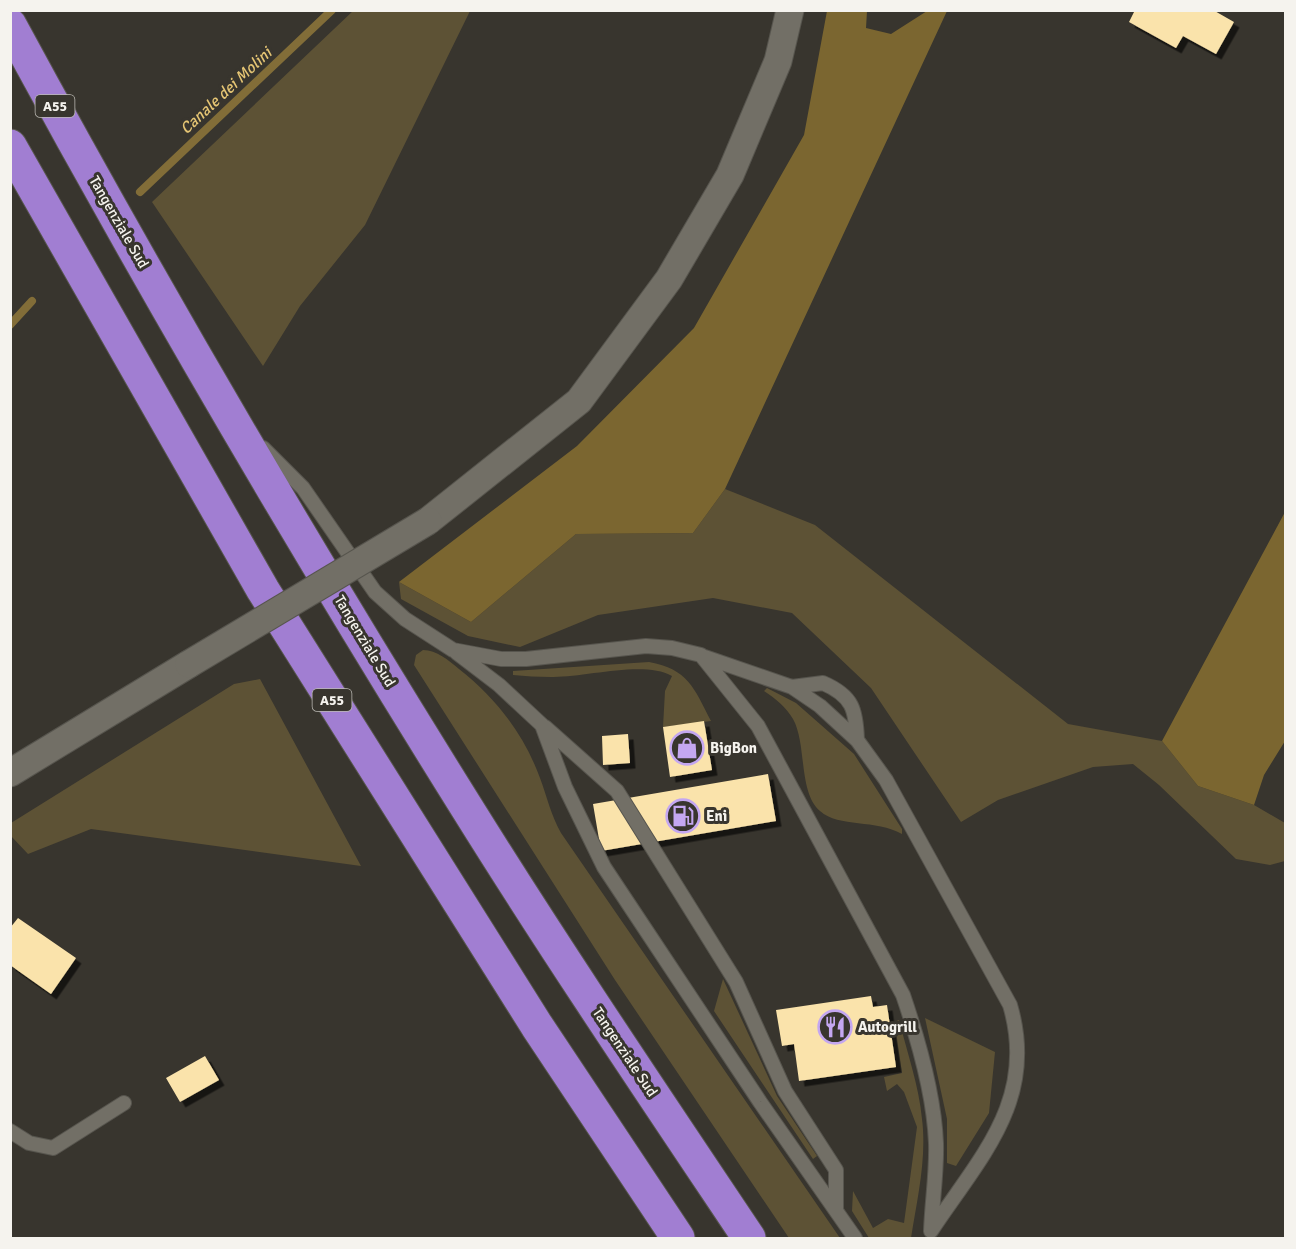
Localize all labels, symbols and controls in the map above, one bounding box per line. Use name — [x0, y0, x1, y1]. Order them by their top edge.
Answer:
water label: Canale dei Molini — [176, 42, 277, 139]
road number: A55 — [36, 95, 74, 117]
street label: Tangenziale Sud — [85, 173, 153, 271]
street label: Tangenziale Sud — [331, 592, 399, 690]
road number: A55 — [312, 689, 352, 711]
shop icon: BigBon — [669, 730, 705, 766]
place label: BigBon — [710, 739, 757, 757]
fuel station icon: Eni — [665, 798, 701, 834]
place label: Eni — [706, 807, 727, 825]
street label: Tangenziale Sud — [589, 1004, 661, 1100]
restaurant icon: Autogrill — [817, 1009, 853, 1045]
place label: Autogrill — [858, 1018, 917, 1036]

